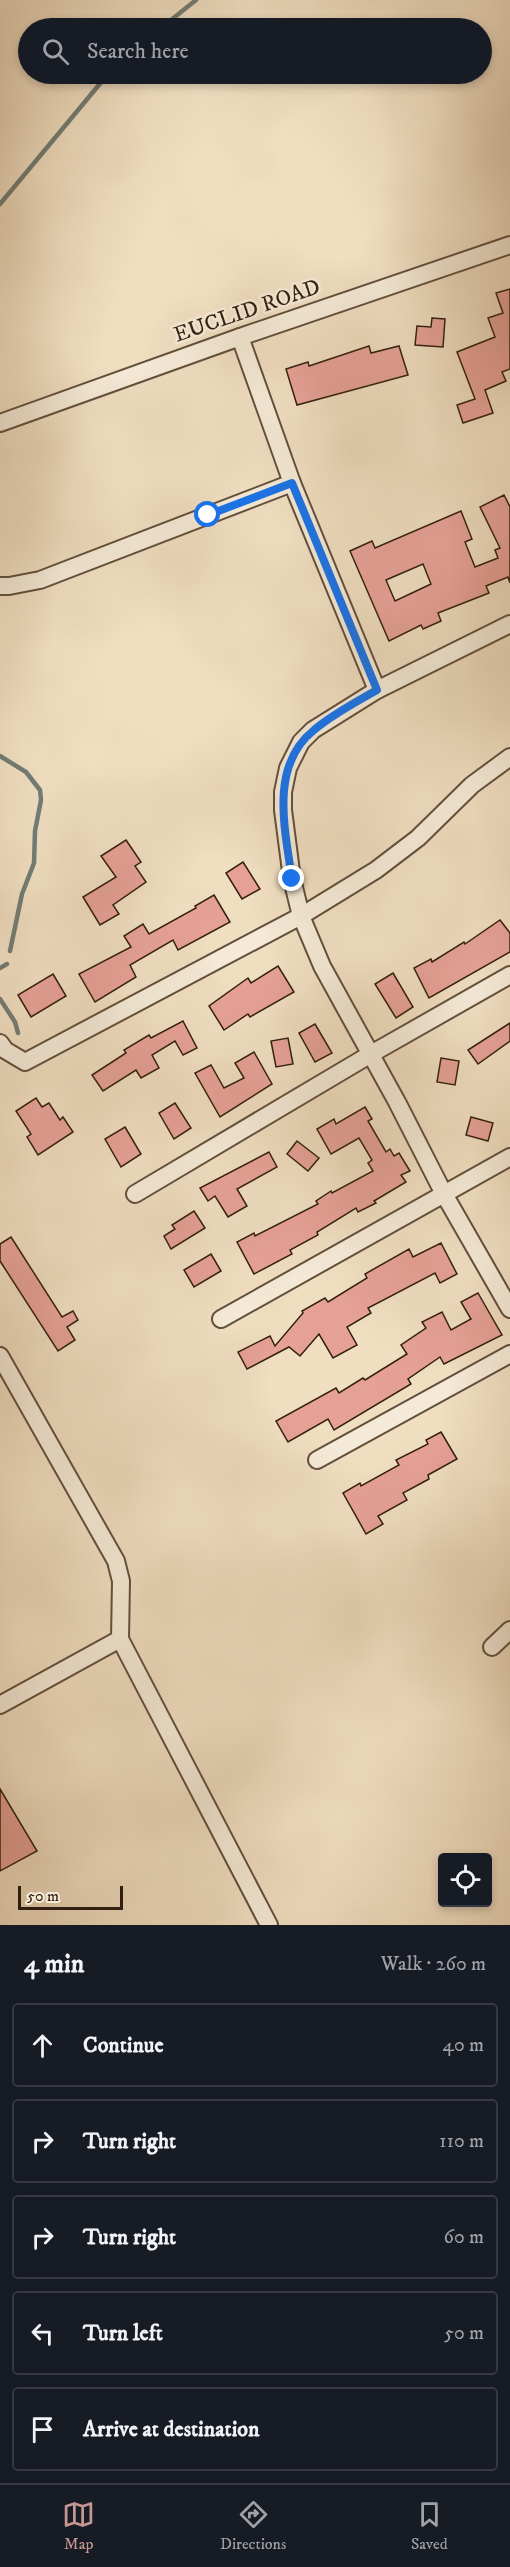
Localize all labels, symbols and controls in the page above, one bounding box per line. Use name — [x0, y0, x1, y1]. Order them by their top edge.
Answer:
search box — [18, 18, 492, 84]
icon: search — [39, 35, 72, 68]
text: Search here — [87, 38, 189, 65]
street label: EUCLID ROAD — [170, 273, 324, 349]
route start — [194, 501, 220, 527]
route end — [278, 865, 304, 891]
map controls — [438, 1853, 492, 1907]
button: locate — [438, 1853, 492, 1907]
scale bar — [18, 1883, 123, 1910]
text: 50 m — [27, 1886, 59, 1906]
text: 4 min — [24, 1948, 84, 1981]
text: Walk · 260 m — [381, 1952, 486, 1977]
icon: ahead — [26, 2029, 59, 2062]
text: Continue — [83, 2032, 164, 2059]
text: 40 m — [442, 2033, 484, 2058]
icon: right — [26, 2125, 59, 2158]
text: Turn right — [83, 2128, 176, 2155]
text: 110 m — [439, 2129, 484, 2154]
icon: right — [26, 2221, 59, 2254]
text: Turn right — [83, 2224, 176, 2251]
text: 60 m — [444, 2225, 484, 2250]
icon: left — [26, 2317, 59, 2350]
text: Turn left — [83, 2320, 163, 2347]
text: 50 m — [444, 2321, 484, 2346]
icon: arrive — [26, 2413, 59, 2446]
text: Arrive at destination — [83, 2416, 260, 2443]
tab: Map — [62, 2498, 95, 2554]
tab: Directions — [220, 2498, 286, 2554]
tab: Saved — [411, 2498, 448, 2554]

